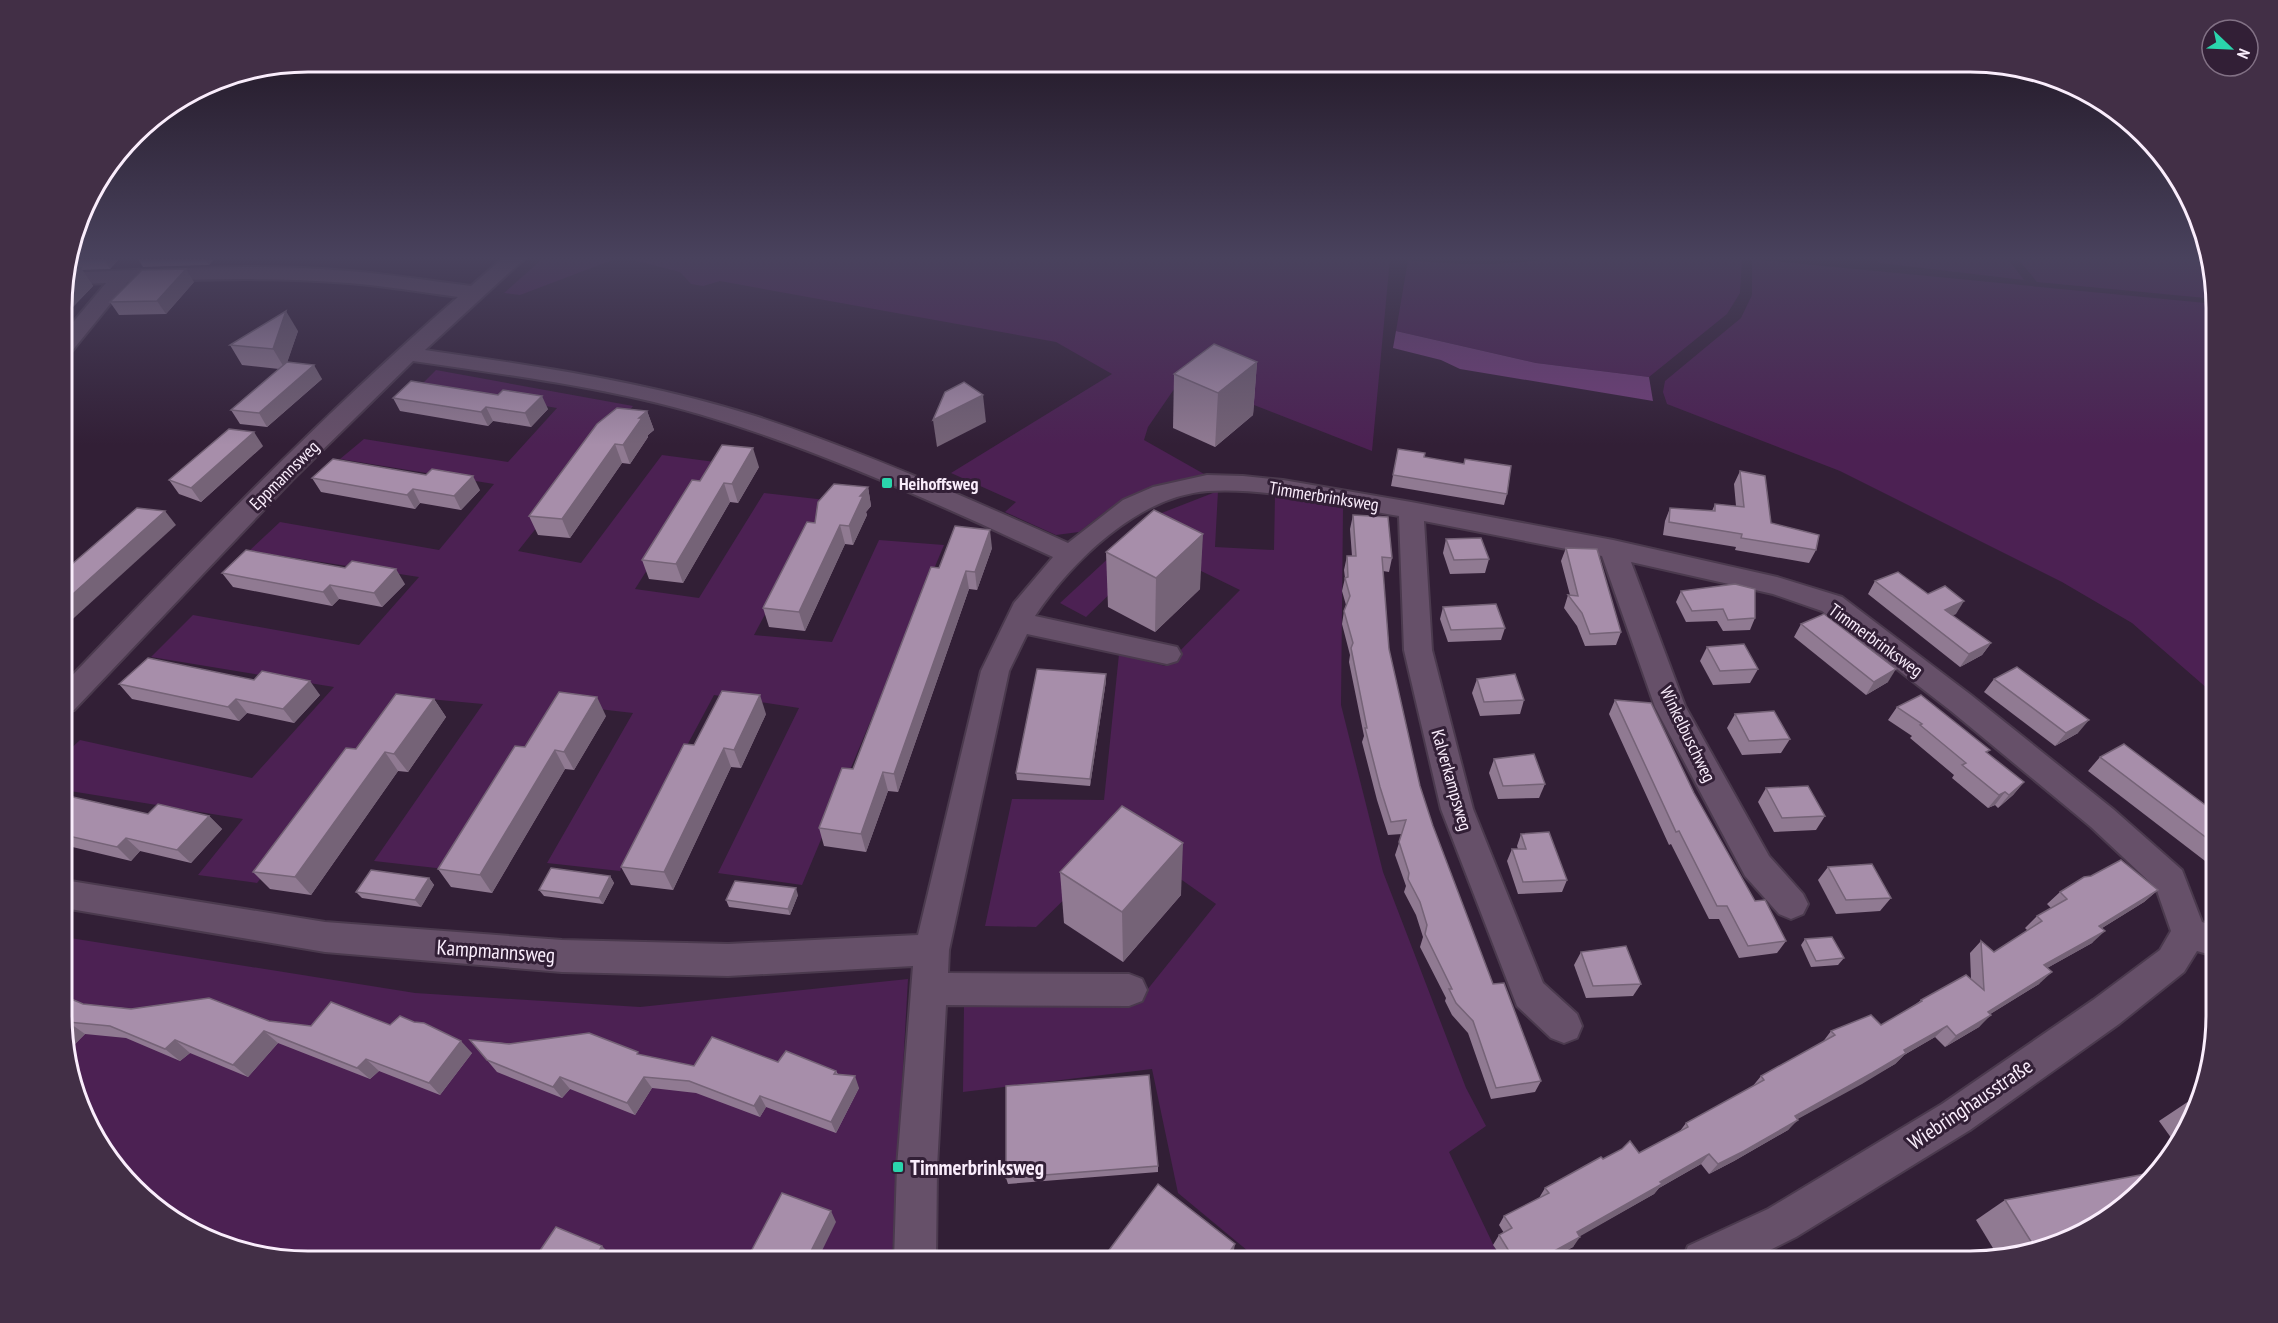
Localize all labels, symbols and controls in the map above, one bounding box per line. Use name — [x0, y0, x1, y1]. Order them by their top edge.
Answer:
north arrow — [2200, 18, 2260, 78]
text: N — [2233, 46, 2255, 62]
street label: Eppmannsweg — [244, 435, 324, 515]
place label: Heihoffsweg — [899, 472, 978, 495]
marker: Heihoffsweg — [880, 476, 894, 490]
street label: Timmerbrinksweg — [1267, 476, 1381, 516]
street label: Timmerbrinksweg — [1824, 598, 1928, 682]
street label: Winkelbuschweg — [1655, 682, 1721, 786]
street label: Kalverkampsweg — [1427, 727, 1477, 833]
street label: Kampmannsweg — [436, 933, 556, 969]
street label: Wiebringhausstraße — [1902, 1052, 2038, 1156]
place label: Timmerbrinksweg — [910, 1154, 1044, 1181]
marker: Timmerbrinksweg — [891, 1160, 905, 1174]

